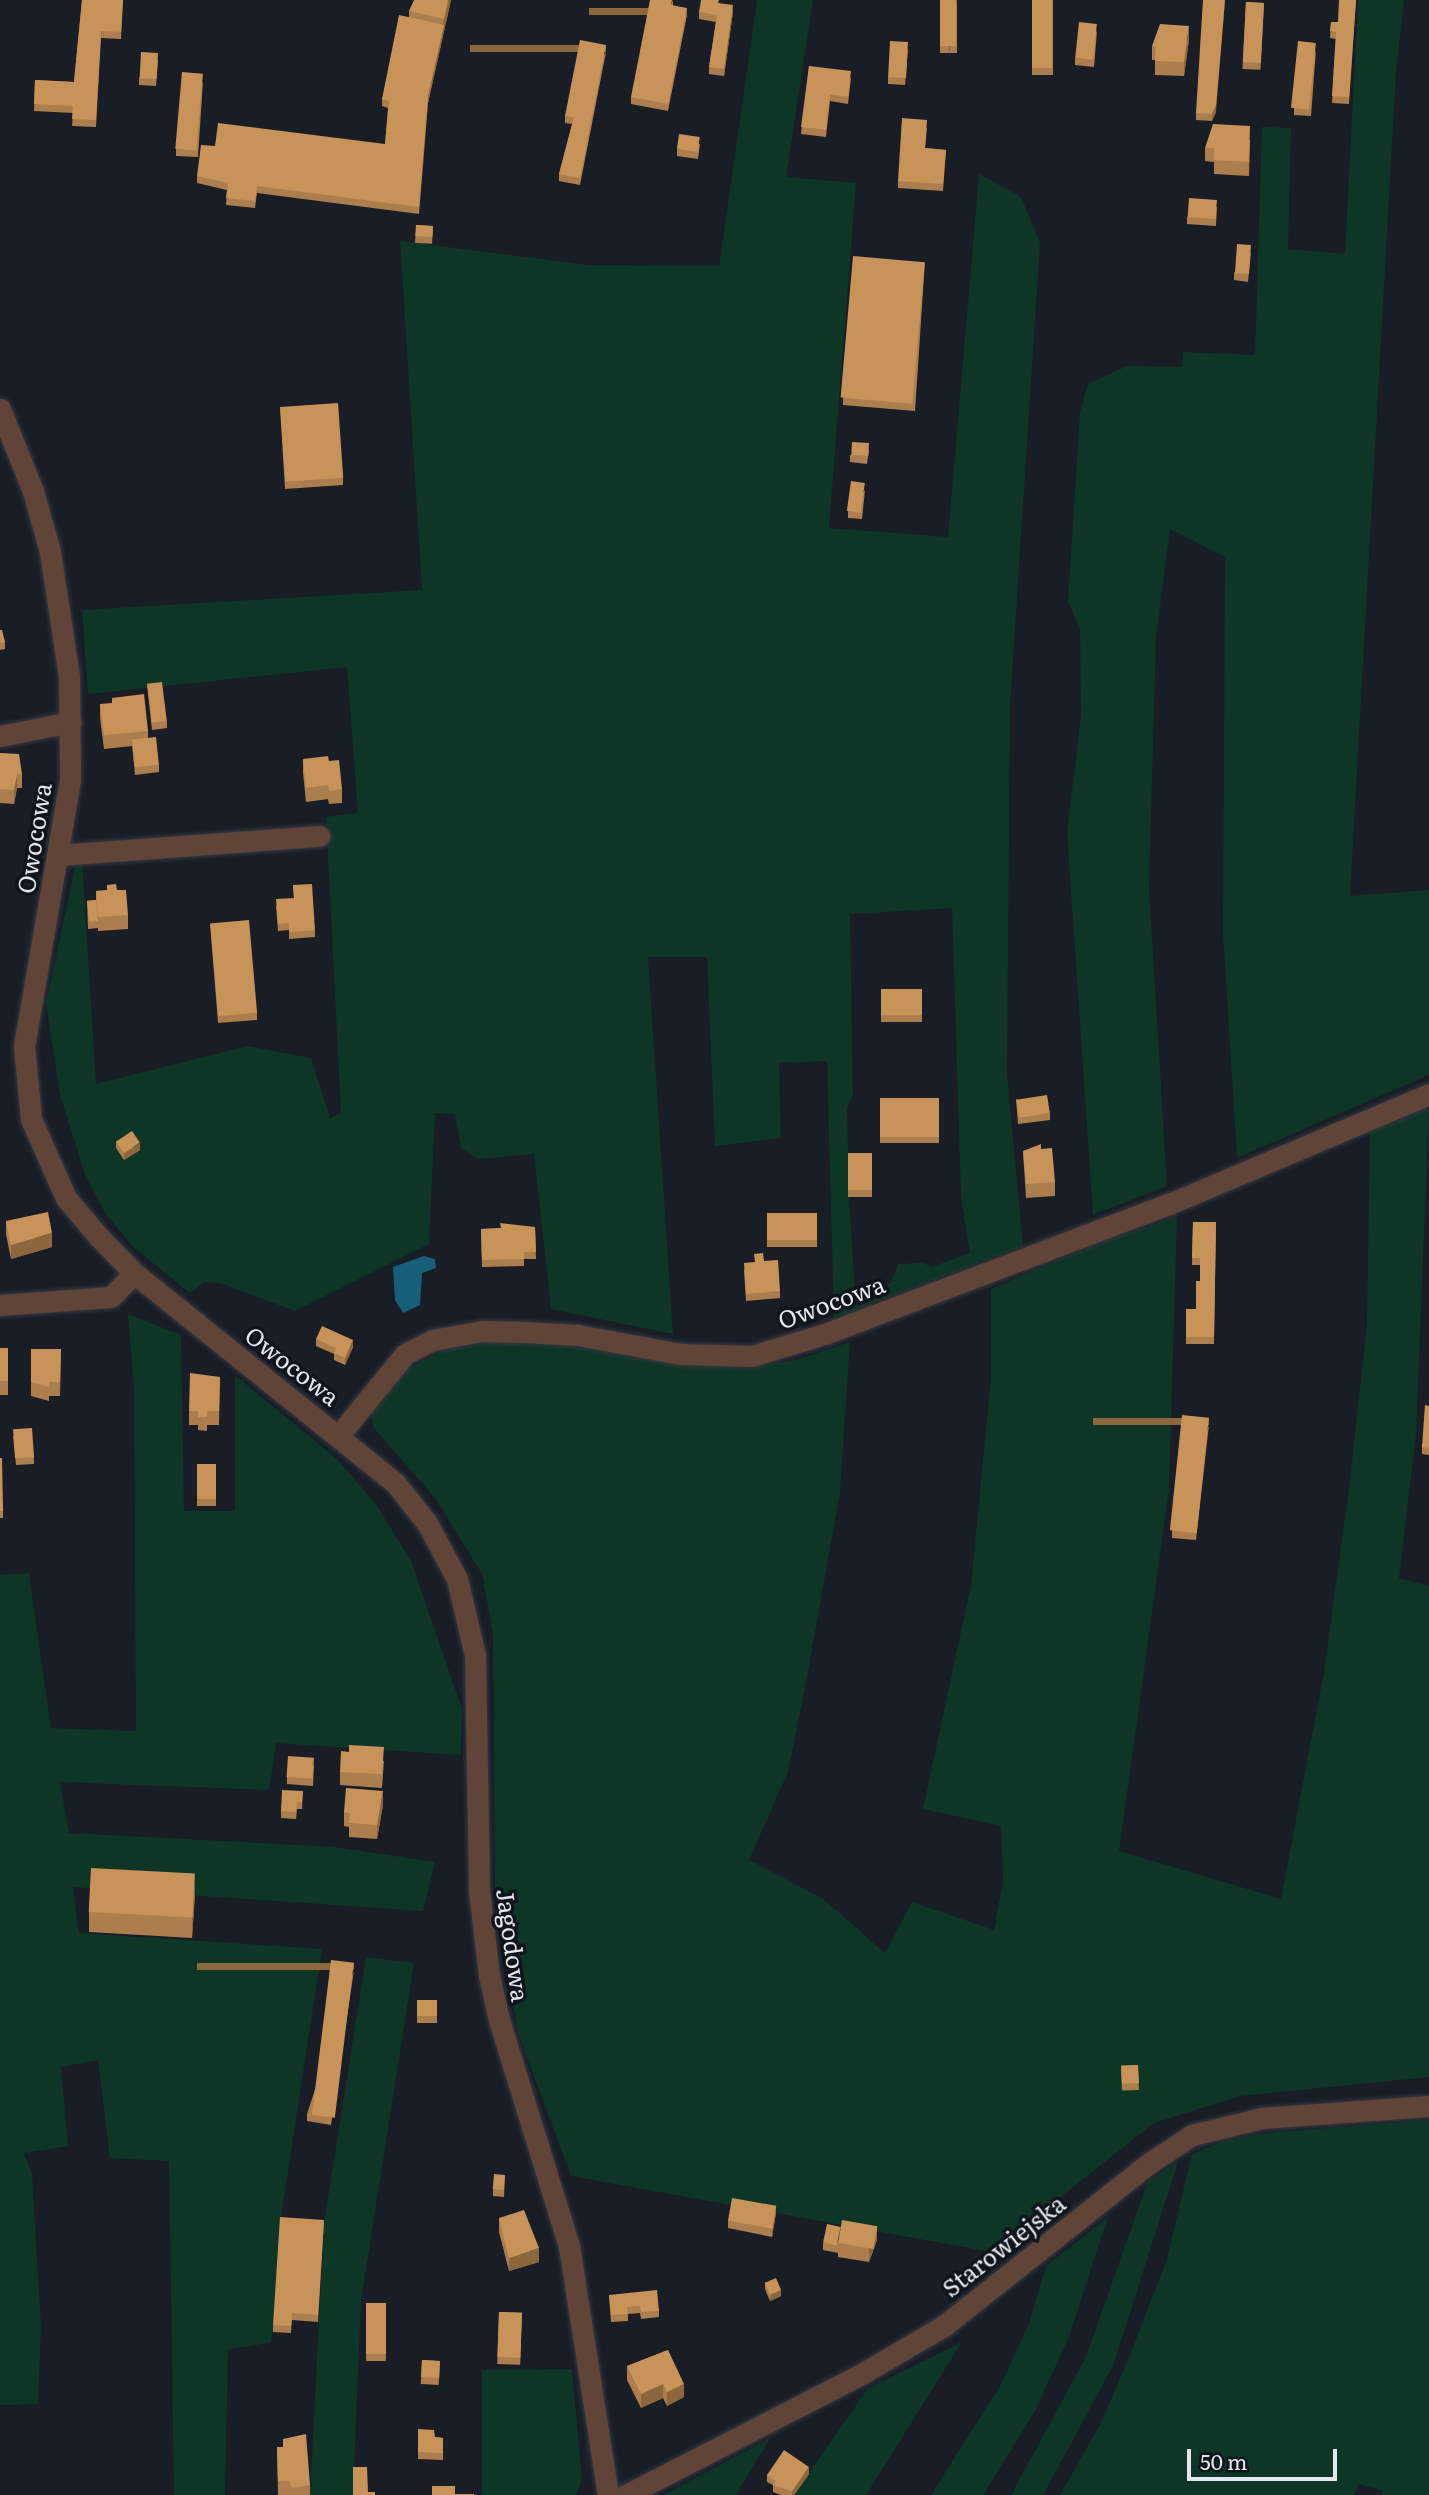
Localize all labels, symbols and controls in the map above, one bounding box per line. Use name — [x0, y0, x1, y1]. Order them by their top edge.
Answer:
street label: Owocowa — [10, 781, 56, 895]
street label: Owocowa — [774, 1268, 888, 1334]
street label: Owocowa — [240, 1319, 346, 1411]
street label: Jagodowa — [492, 1887, 536, 2003]
street label: Starowiejska — [936, 2188, 1070, 2302]
scale bar — [1191, 2436, 1342, 2480]
text: 50 m — [1200, 2445, 1247, 2476]

